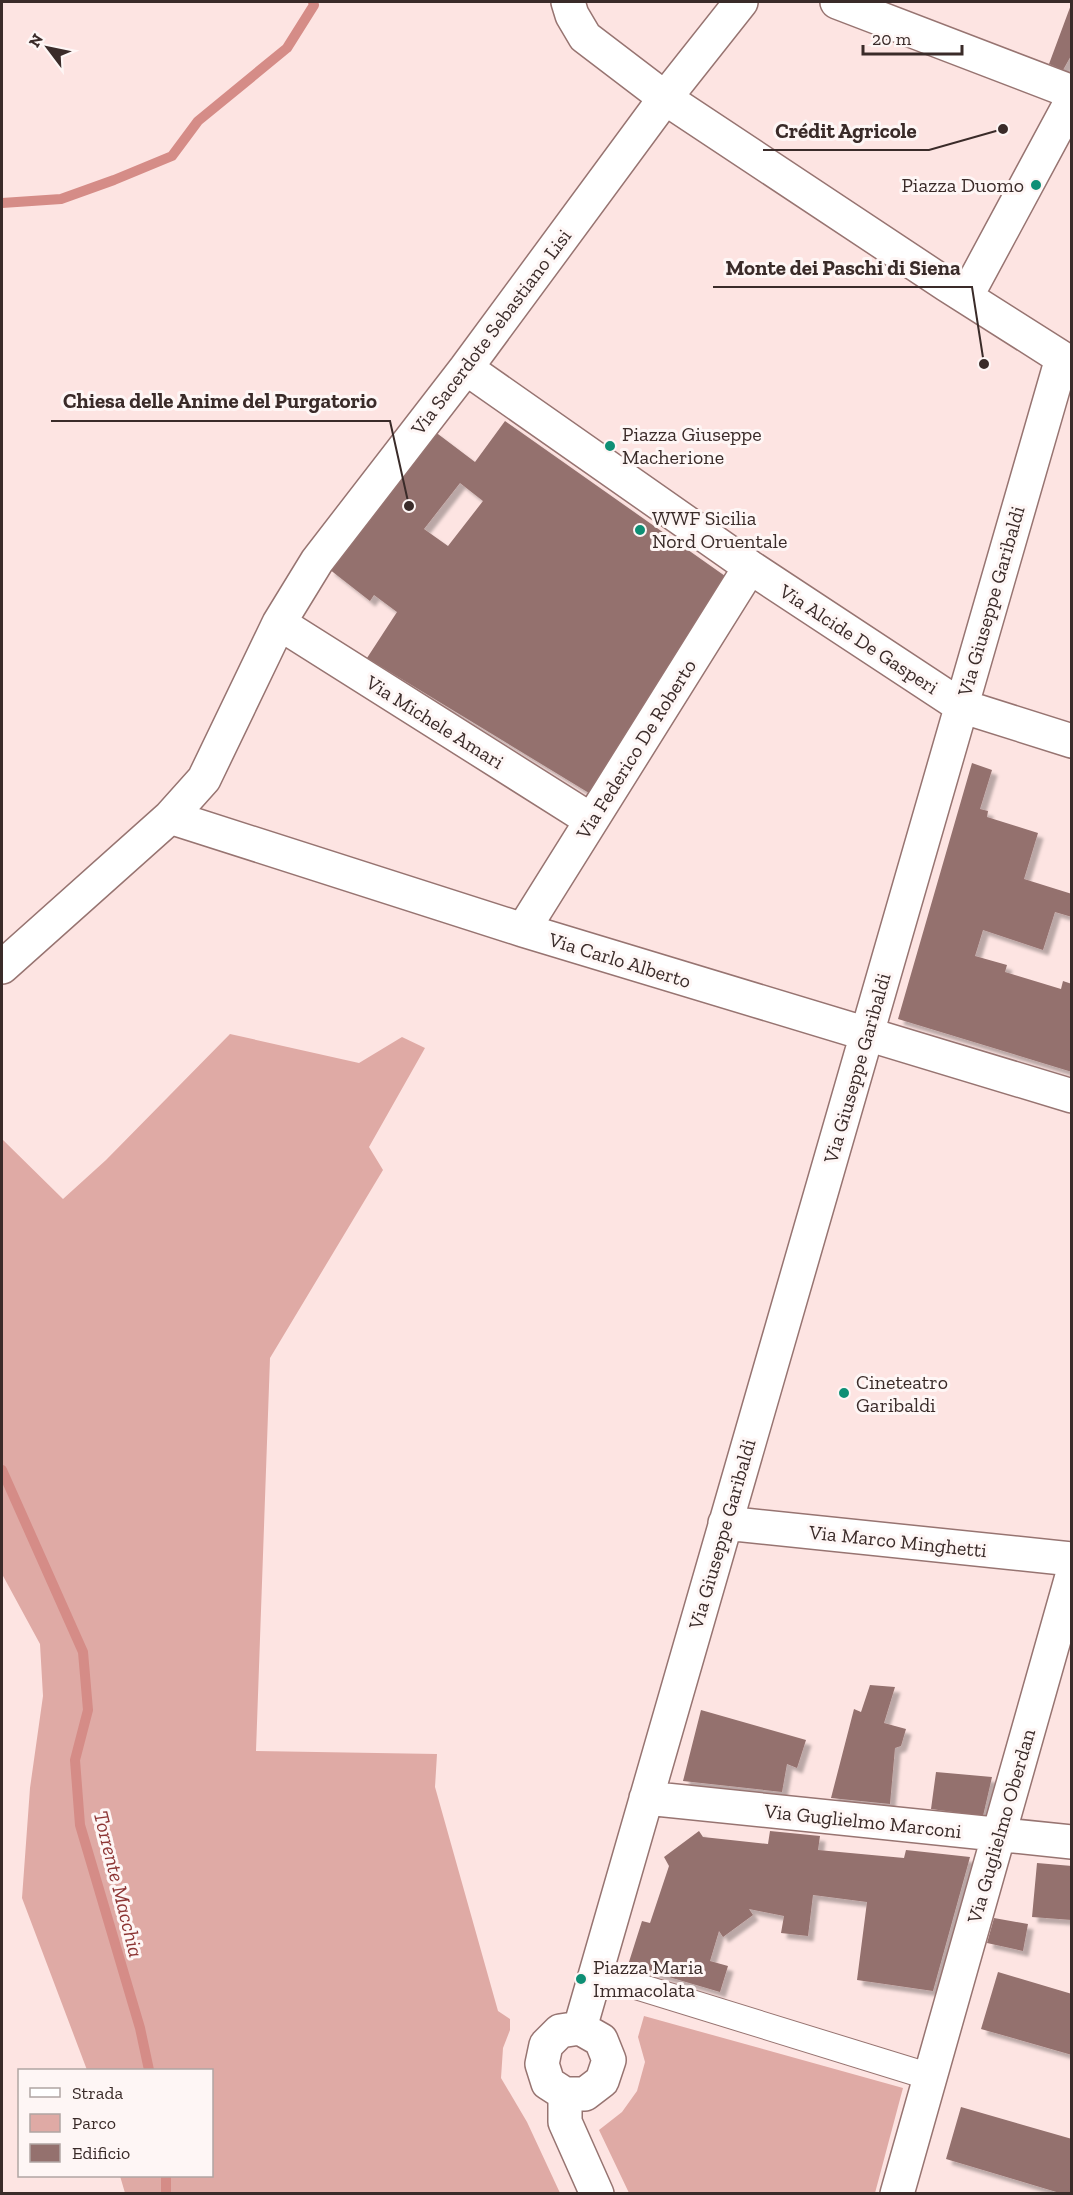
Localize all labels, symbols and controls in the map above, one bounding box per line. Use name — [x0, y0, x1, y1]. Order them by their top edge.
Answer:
north arrow — [18, 18, 78, 78]
scale bar — [863, 18, 962, 56]
text: 20 m — [872, 28, 912, 50]
text: N — [24, 30, 47, 51]
callout: Crédit Agricole — [763, 111, 929, 150]
text: Crédit Agricole — [775, 118, 917, 143]
place label: Piazza Duomo — [901, 173, 1024, 197]
marker: Piazza Duomo — [1029, 178, 1043, 192]
street label: Via Sacerdote Sebastiano Lisi — [405, 224, 576, 440]
callout: Monte dei Paschi di Siena — [713, 248, 972, 287]
text: Monte dei Paschi di Siena — [725, 255, 961, 280]
callout: Chiesa delle Anime del Purgatorio — [51, 382, 390, 421]
text: Chiesa delle Anime del Purgatorio — [63, 388, 377, 413]
place label: Piazza Giuseppe Macherione — [622, 422, 762, 469]
marker: Piazza Giuseppe Macherione — [603, 439, 617, 453]
street label: Via Giuseppe Garibaldi — [952, 503, 1030, 700]
place label: WWF Sicilia Nord Oruentale — [652, 506, 787, 553]
marker: WWF Sicilia Nord Oruentale — [633, 523, 647, 537]
street label: Via Alcide De Gasperi — [774, 578, 943, 700]
street label: Via Federico De Roberto — [570, 655, 701, 844]
street label: Via Michele Amari — [361, 669, 509, 774]
street label: Via Carlo Alberto — [545, 927, 694, 993]
street label: Via Giuseppe Garibaldi — [818, 970, 896, 1167]
place label: Cineteatro Garibaldi — [856, 1370, 948, 1417]
marker: Cineteatro Garibaldi — [837, 1386, 851, 1400]
street label: Via Giuseppe Garibaldi — [683, 1436, 761, 1633]
street label: Via Marco Minghetti — [807, 1520, 988, 1562]
street label: Via Guglielmo Oberdan — [961, 1726, 1040, 1927]
street label: Via Guglielmo Marconi — [762, 1799, 963, 1843]
water label: Torrente Macchia — [89, 1808, 149, 1960]
place label: Piazza Maria Immacolata — [593, 1955, 704, 2002]
marker: Piazza Maria Immacolata — [574, 1972, 588, 1986]
legend — [18, 2069, 213, 2177]
text: Strada — [72, 2082, 123, 2104]
text: Parco — [72, 2112, 116, 2134]
text: Edificio — [72, 2142, 130, 2164]

